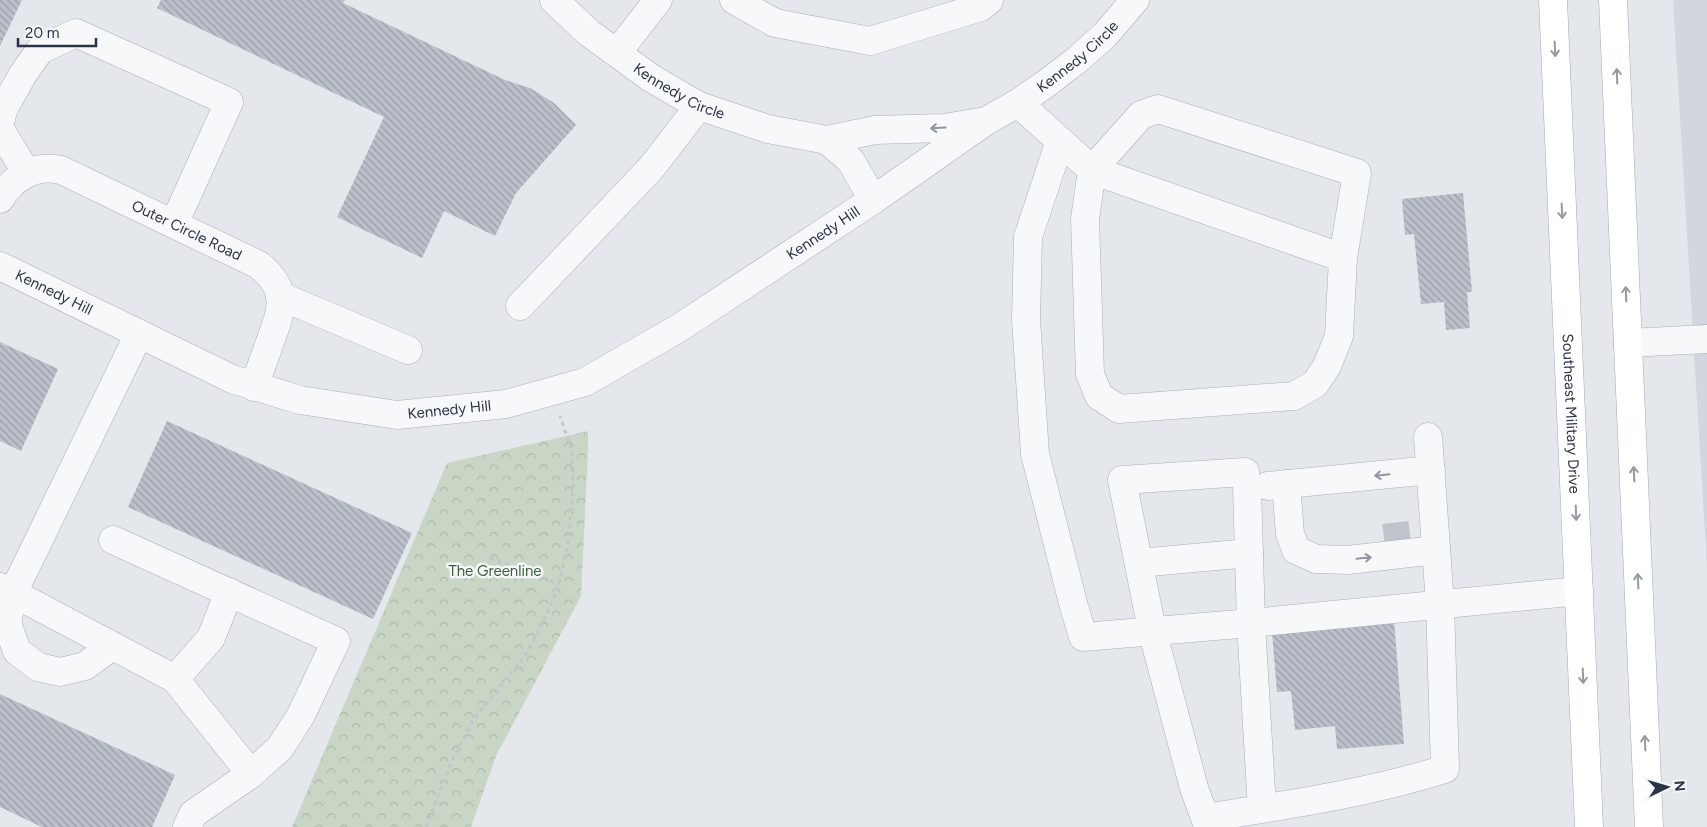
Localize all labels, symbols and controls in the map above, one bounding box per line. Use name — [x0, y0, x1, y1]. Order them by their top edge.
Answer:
scale bar — [18, 15, 95, 47]
street label: Kennedy Circle — [1033, 17, 1122, 96]
text: 20 m — [25, 24, 59, 42]
one-way arrow — [1551, 40, 1560, 56]
street label: Kennedy Circle — [630, 59, 727, 123]
one-way arrow — [1612, 69, 1621, 85]
one-way arrow — [930, 124, 946, 133]
street label: Outer Circle Road — [129, 196, 245, 264]
street label: Kennedy Hill — [783, 202, 863, 264]
one-way arrow — [1558, 203, 1567, 219]
street label: Kennedy Hill — [12, 266, 96, 319]
one-way arrow — [1621, 286, 1630, 302]
street label: Southeast Military Drive — [1559, 333, 1583, 494]
street label: Kennedy Hill — [407, 397, 492, 423]
one-way arrow — [1629, 466, 1638, 482]
one-way arrow — [1375, 470, 1391, 479]
one-way arrow — [1571, 505, 1580, 521]
one-way arrow — [1355, 553, 1371, 563]
park label: The Greenline — [448, 562, 542, 580]
one-way arrow — [1634, 573, 1643, 589]
one-way arrow — [1578, 667, 1587, 683]
one-way arrow — [1641, 736, 1650, 752]
north arrow — [1642, 762, 1692, 812]
text: N — [1671, 780, 1688, 792]

